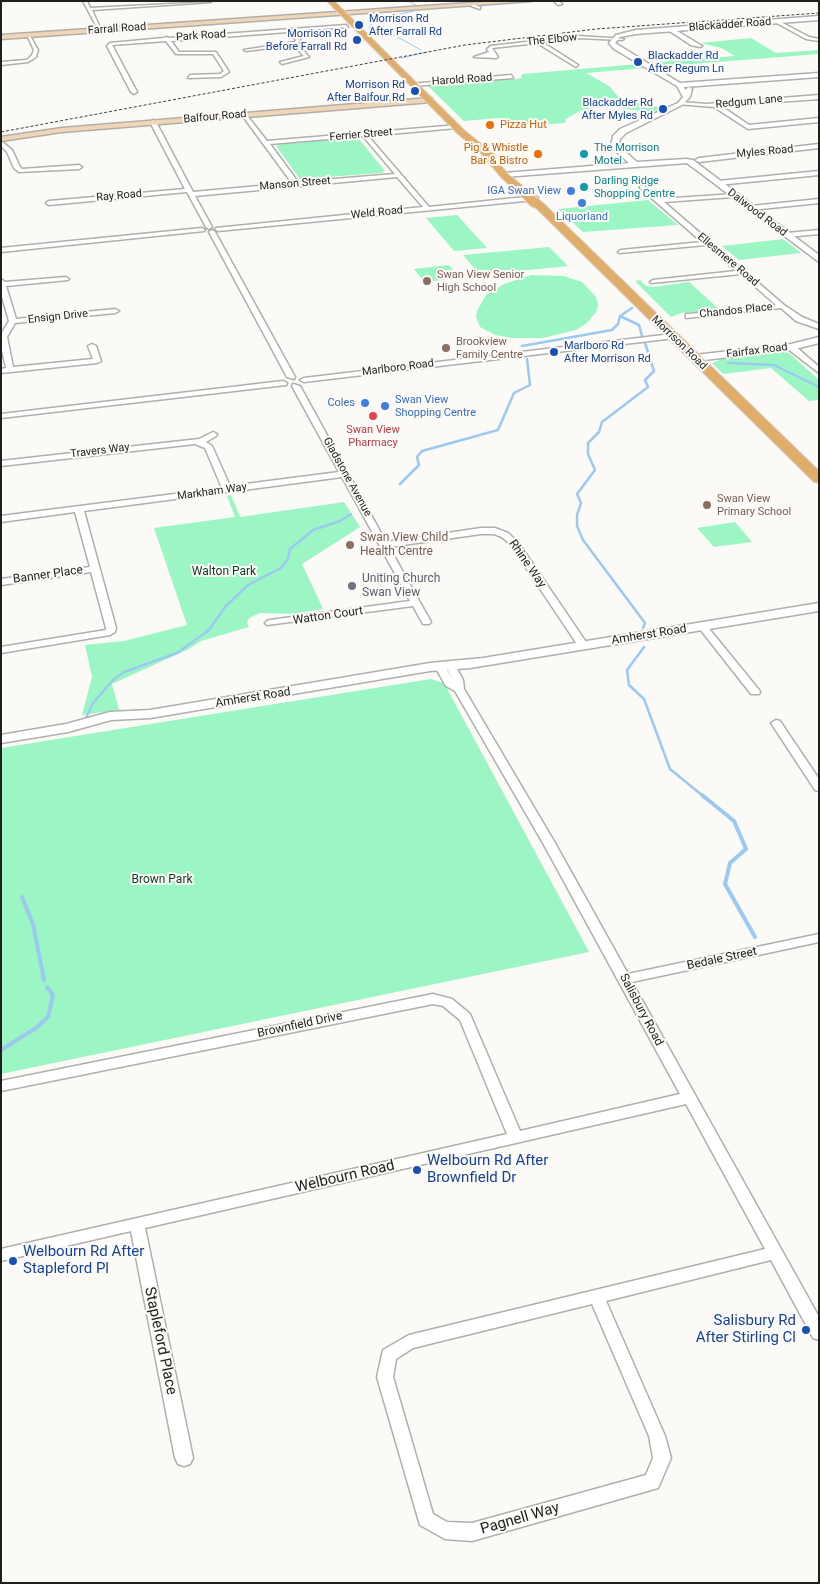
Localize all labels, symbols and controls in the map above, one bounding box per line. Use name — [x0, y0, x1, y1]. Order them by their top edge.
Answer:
place label: Morrison Rd After Farrall Rd — [369, 12, 442, 38]
street label: Blackadder Road — [688, 16, 772, 34]
marker: Morrison Rd After Farrall Rd — [353, 19, 365, 31]
street label: Farrall Road — [87, 20, 147, 38]
place label: Morrison Rd Before Farrall Rd — [266, 27, 347, 53]
street label: Park Road — [176, 28, 226, 44]
street label: The Elbow — [526, 31, 578, 49]
marker: Morrison Rd Before Farrall Rd — [351, 34, 363, 46]
place label: Blackadder Rd After Regum Ln — [648, 49, 724, 75]
marker: Blackadder Rd After Regum Ln — [632, 56, 644, 68]
street label: Harold Road — [431, 71, 493, 89]
place label: Morrison Rd After Balfour Rd — [327, 78, 405, 104]
marker: Morrison Rd After Balfour Rd — [409, 85, 421, 97]
street label: Redgum Lane — [715, 92, 783, 112]
place label: Blackadder Rd After Myles Rd — [581, 96, 653, 122]
marker: Blackadder Rd After Myles Rd — [657, 103, 669, 115]
street label: Balfour Road — [183, 108, 247, 126]
place label: Pizza Hut — [500, 118, 547, 132]
marker: Pizza Hut — [484, 119, 496, 131]
street label: Ferrier Street — [329, 126, 393, 144]
place label: Pig & Whistle Bar & Bistro — [464, 141, 528, 167]
place label: The Morrison Motel — [594, 141, 659, 167]
street label: Myles Road — [736, 143, 794, 161]
marker: Pig & Whistle Bar & Bistro — [532, 148, 544, 160]
marker: The Morrison Motel — [578, 148, 590, 160]
street label: Manson Street — [259, 174, 331, 194]
place label: Darling Ridge Shopping Centre — [594, 174, 675, 200]
marker: Darling Ridge Shopping Centre — [578, 181, 590, 193]
place label: IGA Swan View — [487, 184, 561, 198]
marker: IGA Swan View — [565, 185, 577, 197]
street label: Dalwood Road — [725, 186, 789, 240]
street label: Ray Road — [96, 187, 142, 205]
marker: Liquorland — [576, 197, 588, 209]
street label: Weld Road — [350, 204, 404, 222]
place label: Liquorland — [556, 210, 608, 224]
street label: Ellesmere Road — [695, 231, 761, 289]
place label: Swan View Senior High School — [437, 268, 524, 294]
marker: Swan View Senior High School — [421, 275, 433, 287]
street label: Chandos Place — [699, 301, 773, 321]
street label: Ensign Drive — [27, 307, 89, 327]
street label: Morrison Road — [649, 313, 709, 373]
place label: Brookview Family Centre — [456, 335, 523, 361]
place label: Marlboro Rd After Morrison Rd — [564, 339, 651, 365]
street label: Fairfax Road — [726, 341, 788, 361]
marker: Brookview Family Centre — [440, 342, 452, 354]
marker: Marlboro Rd After Morrison Rd — [548, 346, 560, 358]
street label: Marlboro Road — [361, 357, 435, 379]
place label: Swan View Shopping Centre — [395, 393, 476, 419]
place label: Coles — [327, 396, 355, 410]
marker: Coles — [359, 397, 371, 409]
marker: Swan View Shopping Centre — [379, 400, 391, 412]
marker: Swan View Pharmacy — [367, 410, 379, 422]
place label: Swan View Pharmacy — [346, 423, 400, 449]
street label: Gladstone Avenue — [320, 435, 374, 519]
street label: Travers Way — [70, 441, 130, 461]
street label: Markham Way — [176, 481, 248, 503]
place label: Swan View Primary School — [717, 492, 791, 518]
marker: Swan View Primary School — [701, 499, 713, 511]
place label: Swan View Child Health Centre — [360, 531, 448, 559]
street label: Rhine Way — [505, 537, 549, 591]
marker: Swan View Child Health Centre — [344, 539, 356, 551]
street label: Banner Place — [12, 563, 84, 587]
park label: Walton Park — [192, 565, 256, 579]
place label: Uniting Church Swan View — [362, 572, 440, 600]
marker: Uniting Church Swan View — [346, 580, 358, 592]
street label: Watton Court — [292, 604, 364, 628]
street label: Amherst Road — [610, 622, 688, 648]
street label: Amherst Road — [214, 685, 292, 711]
park label: Brown Park — [131, 873, 193, 887]
street label: Bedale Street — [686, 945, 758, 973]
street label: Salisbury Road — [616, 972, 666, 1048]
street label: Brownfield Drive — [256, 1009, 344, 1041]
place label: Welbourn Rd After Brownfield Dr — [427, 1152, 548, 1187]
street label: Welbourn Road — [294, 1157, 396, 1197]
marker: Welbourn Rd After Brownfield Dr — [411, 1164, 423, 1176]
place label: Welbourn Rd After Stapleford Pl — [23, 1243, 144, 1278]
marker: Welbourn Rd After Stapleford Pl — [7, 1255, 19, 1267]
street label: Stapleford Place — [140, 1285, 180, 1397]
place label: Salisbury Rd After Stirling Cl — [696, 1312, 796, 1347]
marker: Salisbury Rd After Stirling Cl — [800, 1324, 812, 1336]
street label: Pagnell Way — [478, 1499, 562, 1539]

